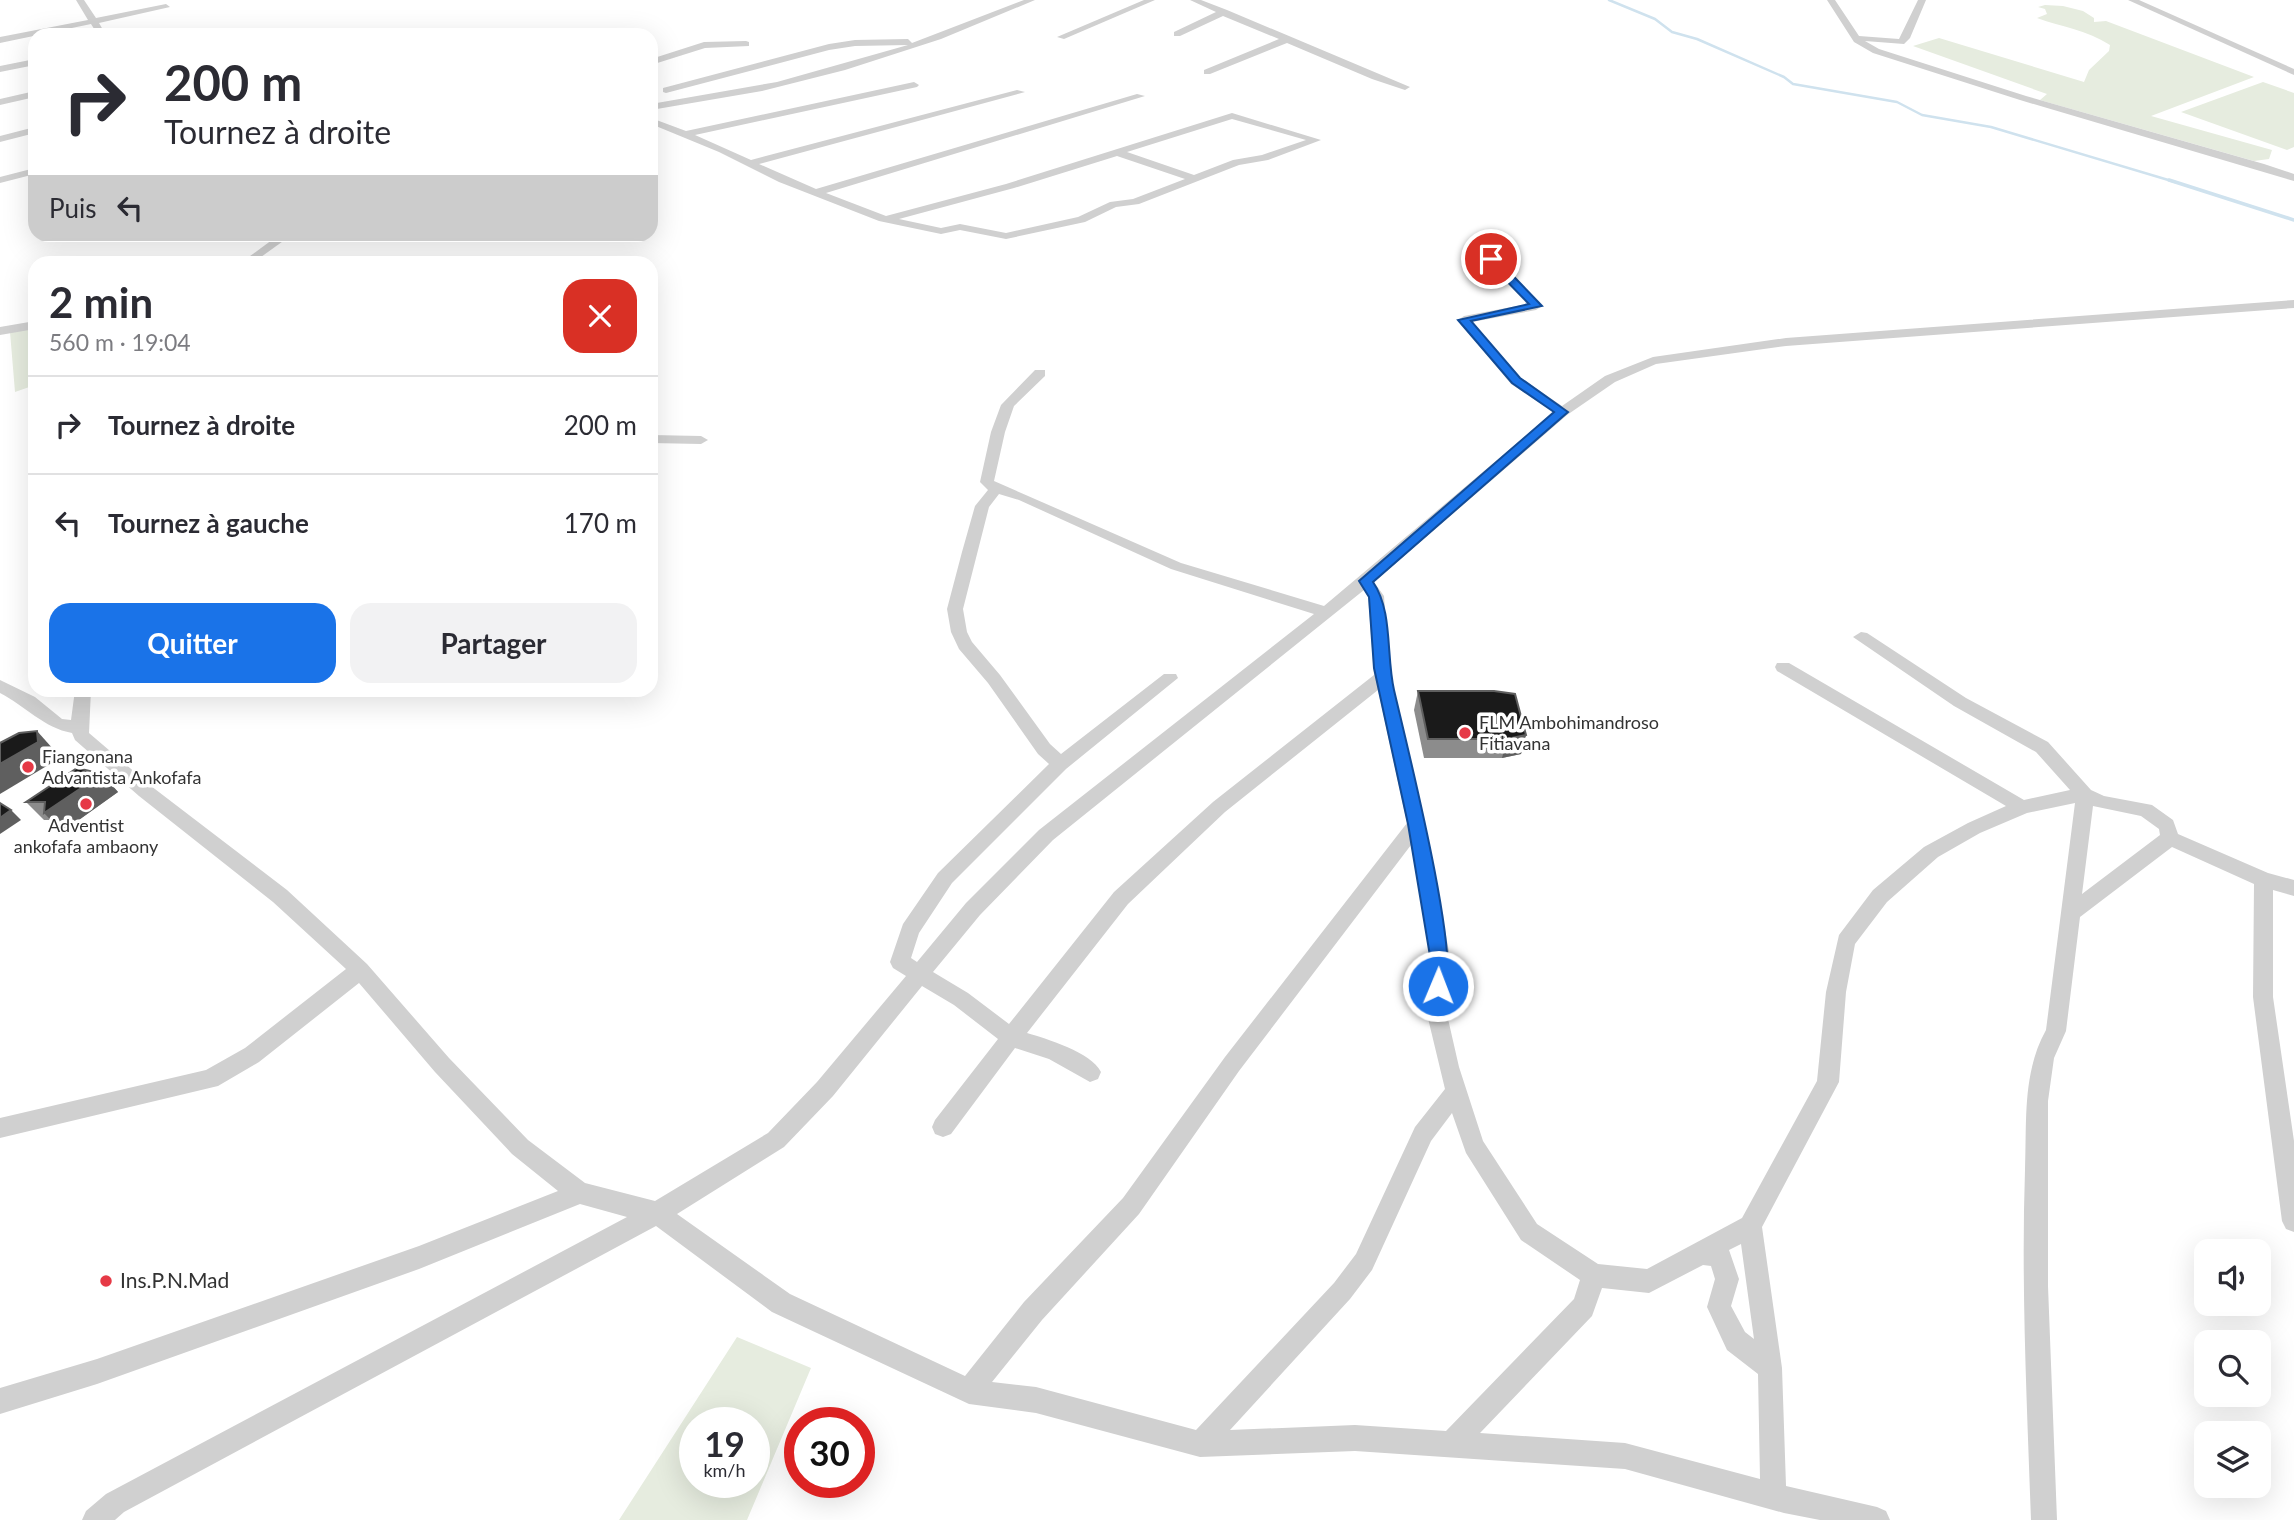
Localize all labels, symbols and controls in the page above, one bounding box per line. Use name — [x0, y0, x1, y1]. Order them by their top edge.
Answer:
text: 200 m — [164, 53, 302, 111]
icon: right — [49, 56, 140, 147]
text: Tournez à droite — [164, 112, 391, 151]
icon: left — [111, 189, 149, 227]
text: Puis — [49, 192, 97, 224]
pin — [1461, 229, 1521, 289]
icon: arrive — [1472, 240, 1510, 278]
text: 2 min — [49, 277, 153, 327]
button: close — [563, 279, 637, 353]
text: 560 m · 19:04 — [49, 328, 191, 356]
icon: right — [49, 406, 87, 444]
text: Tournez à droite — [108, 409, 295, 441]
text: 200 m — [564, 409, 637, 441]
icon: left — [49, 504, 87, 542]
text: Tournez à gauche — [108, 507, 309, 539]
text: 170 m — [564, 507, 637, 539]
button: Quitter — [49, 603, 336, 683]
button: Partager — [350, 603, 637, 683]
place label: FLM Ambohimandroso Fitiavana — [1479, 711, 1659, 754]
marker: FLM Ambohimandroso Fitiavana — [1457, 725, 1473, 741]
place label: Fiangonana Advantista Ankofafa — [42, 745, 201, 788]
marker: Fiangonana Advantista Ankofafa — [20, 759, 36, 775]
marker: Adventist ankofafa ambaony — [78, 796, 94, 812]
place label: Adventist ankofafa ambaony — [14, 814, 159, 857]
position arrow — [1401, 949, 1475, 1023]
map controls — [2194, 1239, 2271, 1498]
button: sound — [2194, 1239, 2271, 1316]
place label: Ins.P.N.Mad — [120, 1267, 229, 1292]
marker: Ins.P.N.Mad — [98, 1273, 114, 1289]
button: search — [2194, 1330, 2271, 1407]
speed limit sign: 30 — [784, 1407, 875, 1498]
button: layers — [2194, 1421, 2271, 1498]
text: 19 — [704, 1422, 745, 1464]
text: km/h — [703, 1459, 746, 1481]

